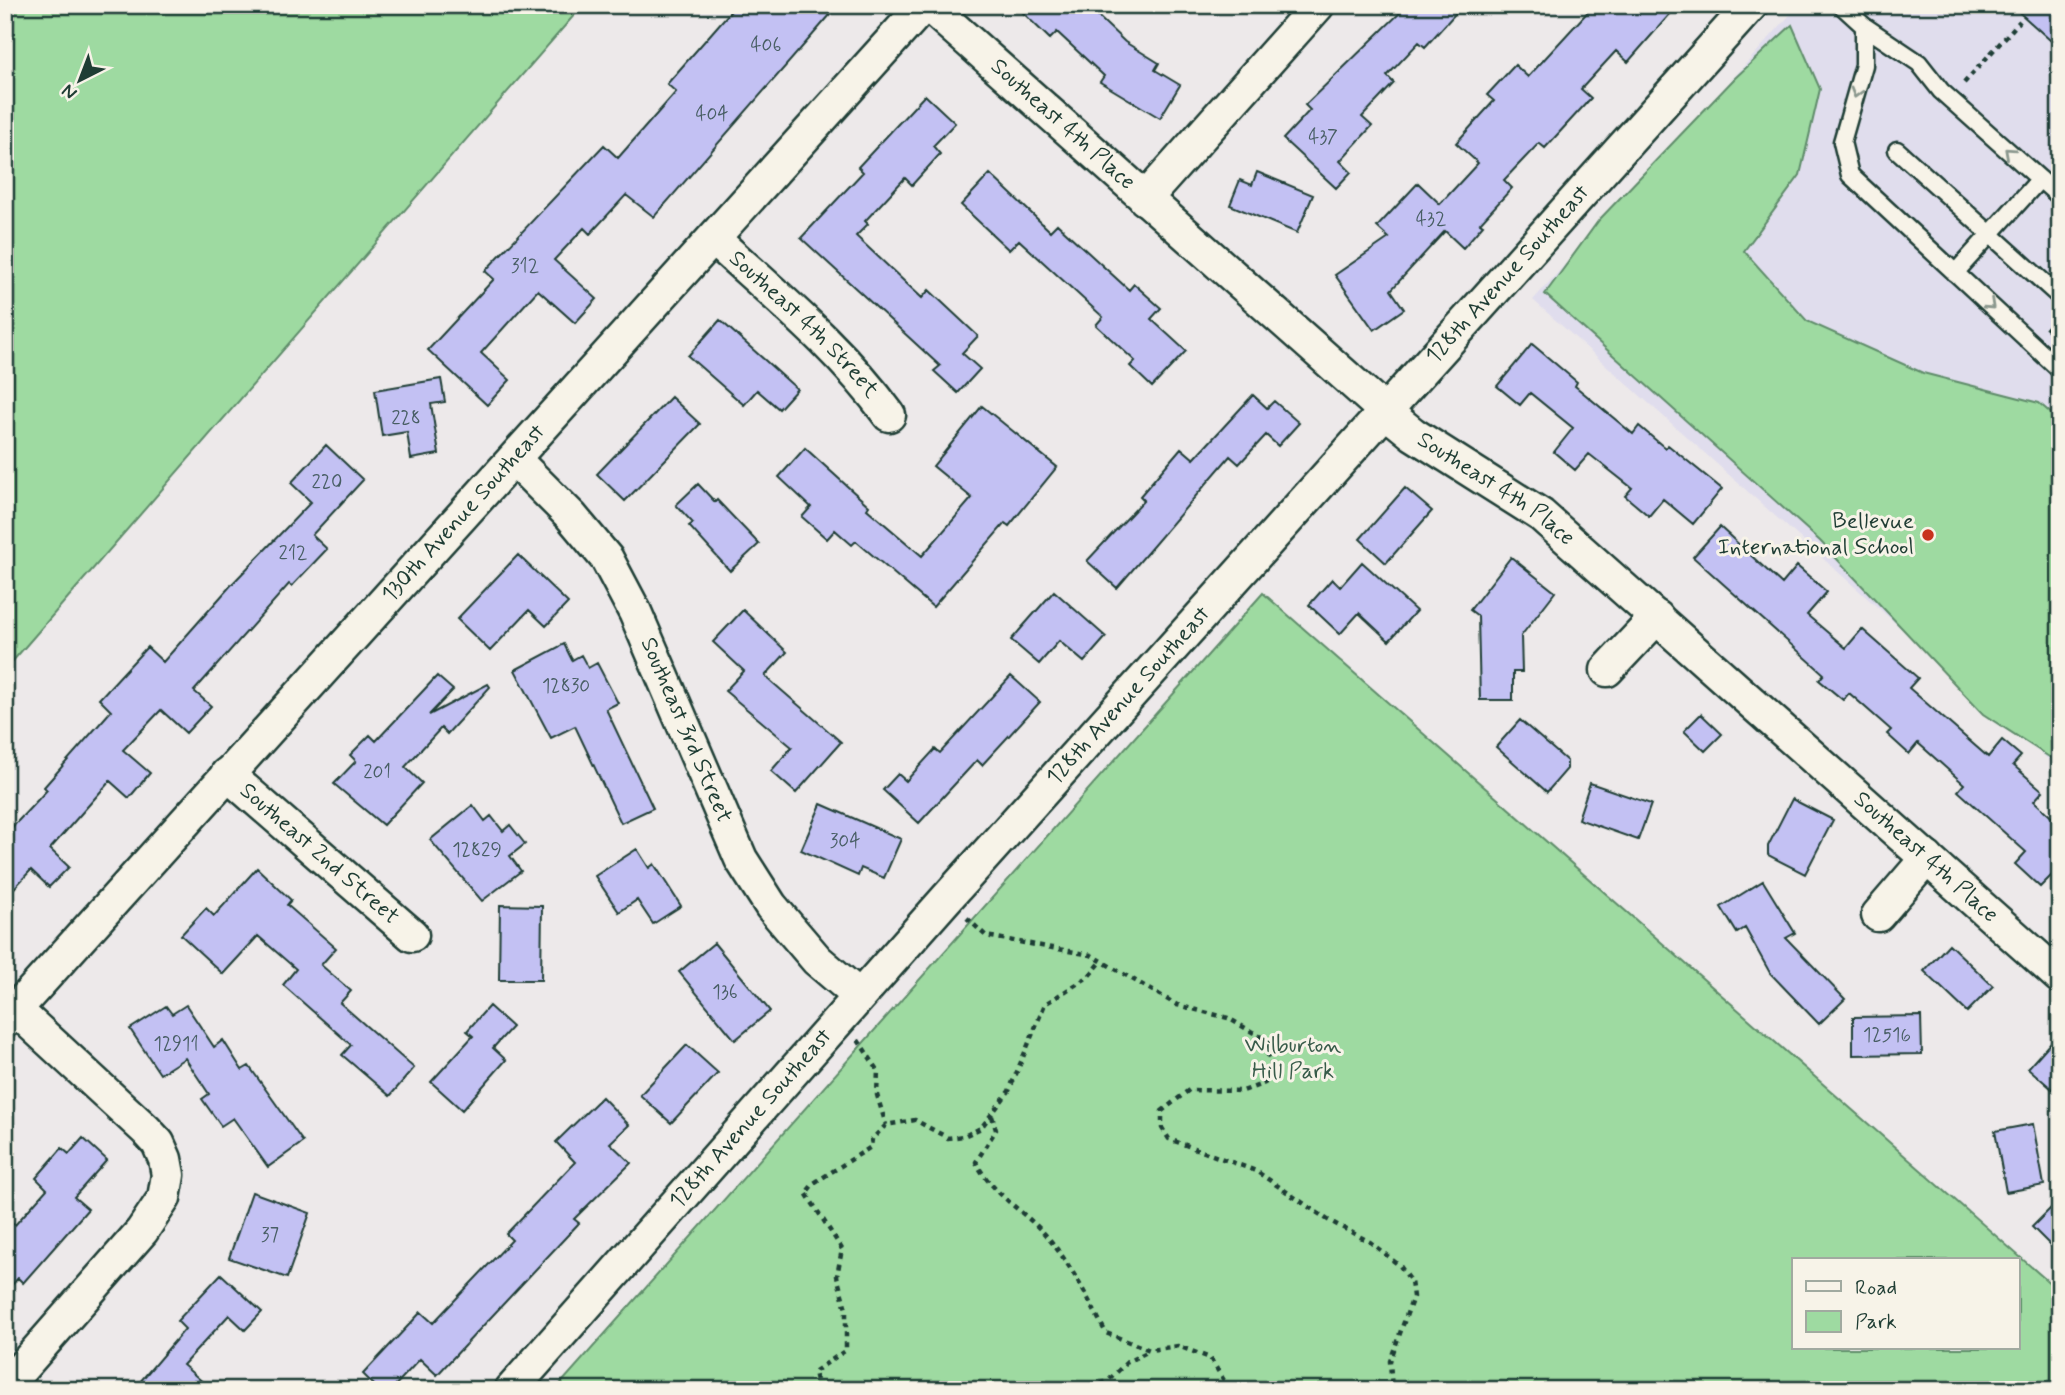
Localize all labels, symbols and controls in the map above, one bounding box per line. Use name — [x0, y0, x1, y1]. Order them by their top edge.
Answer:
house number: 406 — [751, 33, 781, 58]
north arrow — [46, 46, 116, 116]
street label: Southeast 4th Place — [984, 52, 1141, 197]
text: N — [57, 78, 83, 105]
one-way arrow — [1850, 86, 1864, 98]
house number: 404 — [695, 102, 729, 127]
house number: 437 — [1308, 125, 1338, 150]
one-way arrow — [2004, 147, 2017, 160]
street label: 128th Avenue Southeast — [1420, 179, 1597, 371]
house number: 432 — [1416, 207, 1446, 232]
street label: Southeast 4th Street — [722, 244, 886, 405]
house number: 312 — [511, 254, 539, 279]
one-way arrow — [1982, 297, 1995, 310]
house number: 228 — [391, 406, 421, 431]
street label: 130th Avenue Southeast — [375, 418, 552, 609]
street label: Southeast 4th Place — [1411, 425, 1581, 553]
house number: 220 — [312, 470, 342, 495]
place label: Bellevue International School — [1718, 507, 1914, 563]
marker: Bellevue International School — [1920, 527, 1936, 543]
house number: 212 — [279, 541, 307, 566]
street label: 128th Avenue Southeast — [1040, 600, 1217, 792]
street label: Southeast 3rd Street — [633, 633, 739, 828]
house number: 12830 — [542, 674, 590, 699]
house number: 201 — [363, 760, 391, 785]
street label: Southeast 2nd Street — [233, 776, 405, 932]
street label: Southeast 4th Place — [1847, 785, 2004, 930]
house number: 304 — [830, 829, 860, 854]
house number: 12829 — [452, 838, 502, 863]
house number: 136 — [712, 980, 738, 1005]
street label: 128th Avenue Southeast — [663, 1022, 839, 1216]
house number: 12516 — [1863, 1023, 1911, 1048]
park label: Wilburton Hill Park — [1245, 1031, 1341, 1087]
house number: 12911 — [153, 1032, 199, 1057]
house number: 37 — [261, 1223, 279, 1248]
legend — [1792, 1258, 2020, 1350]
text: Road — [1855, 1274, 1897, 1302]
text: Park — [1855, 1308, 1897, 1336]

